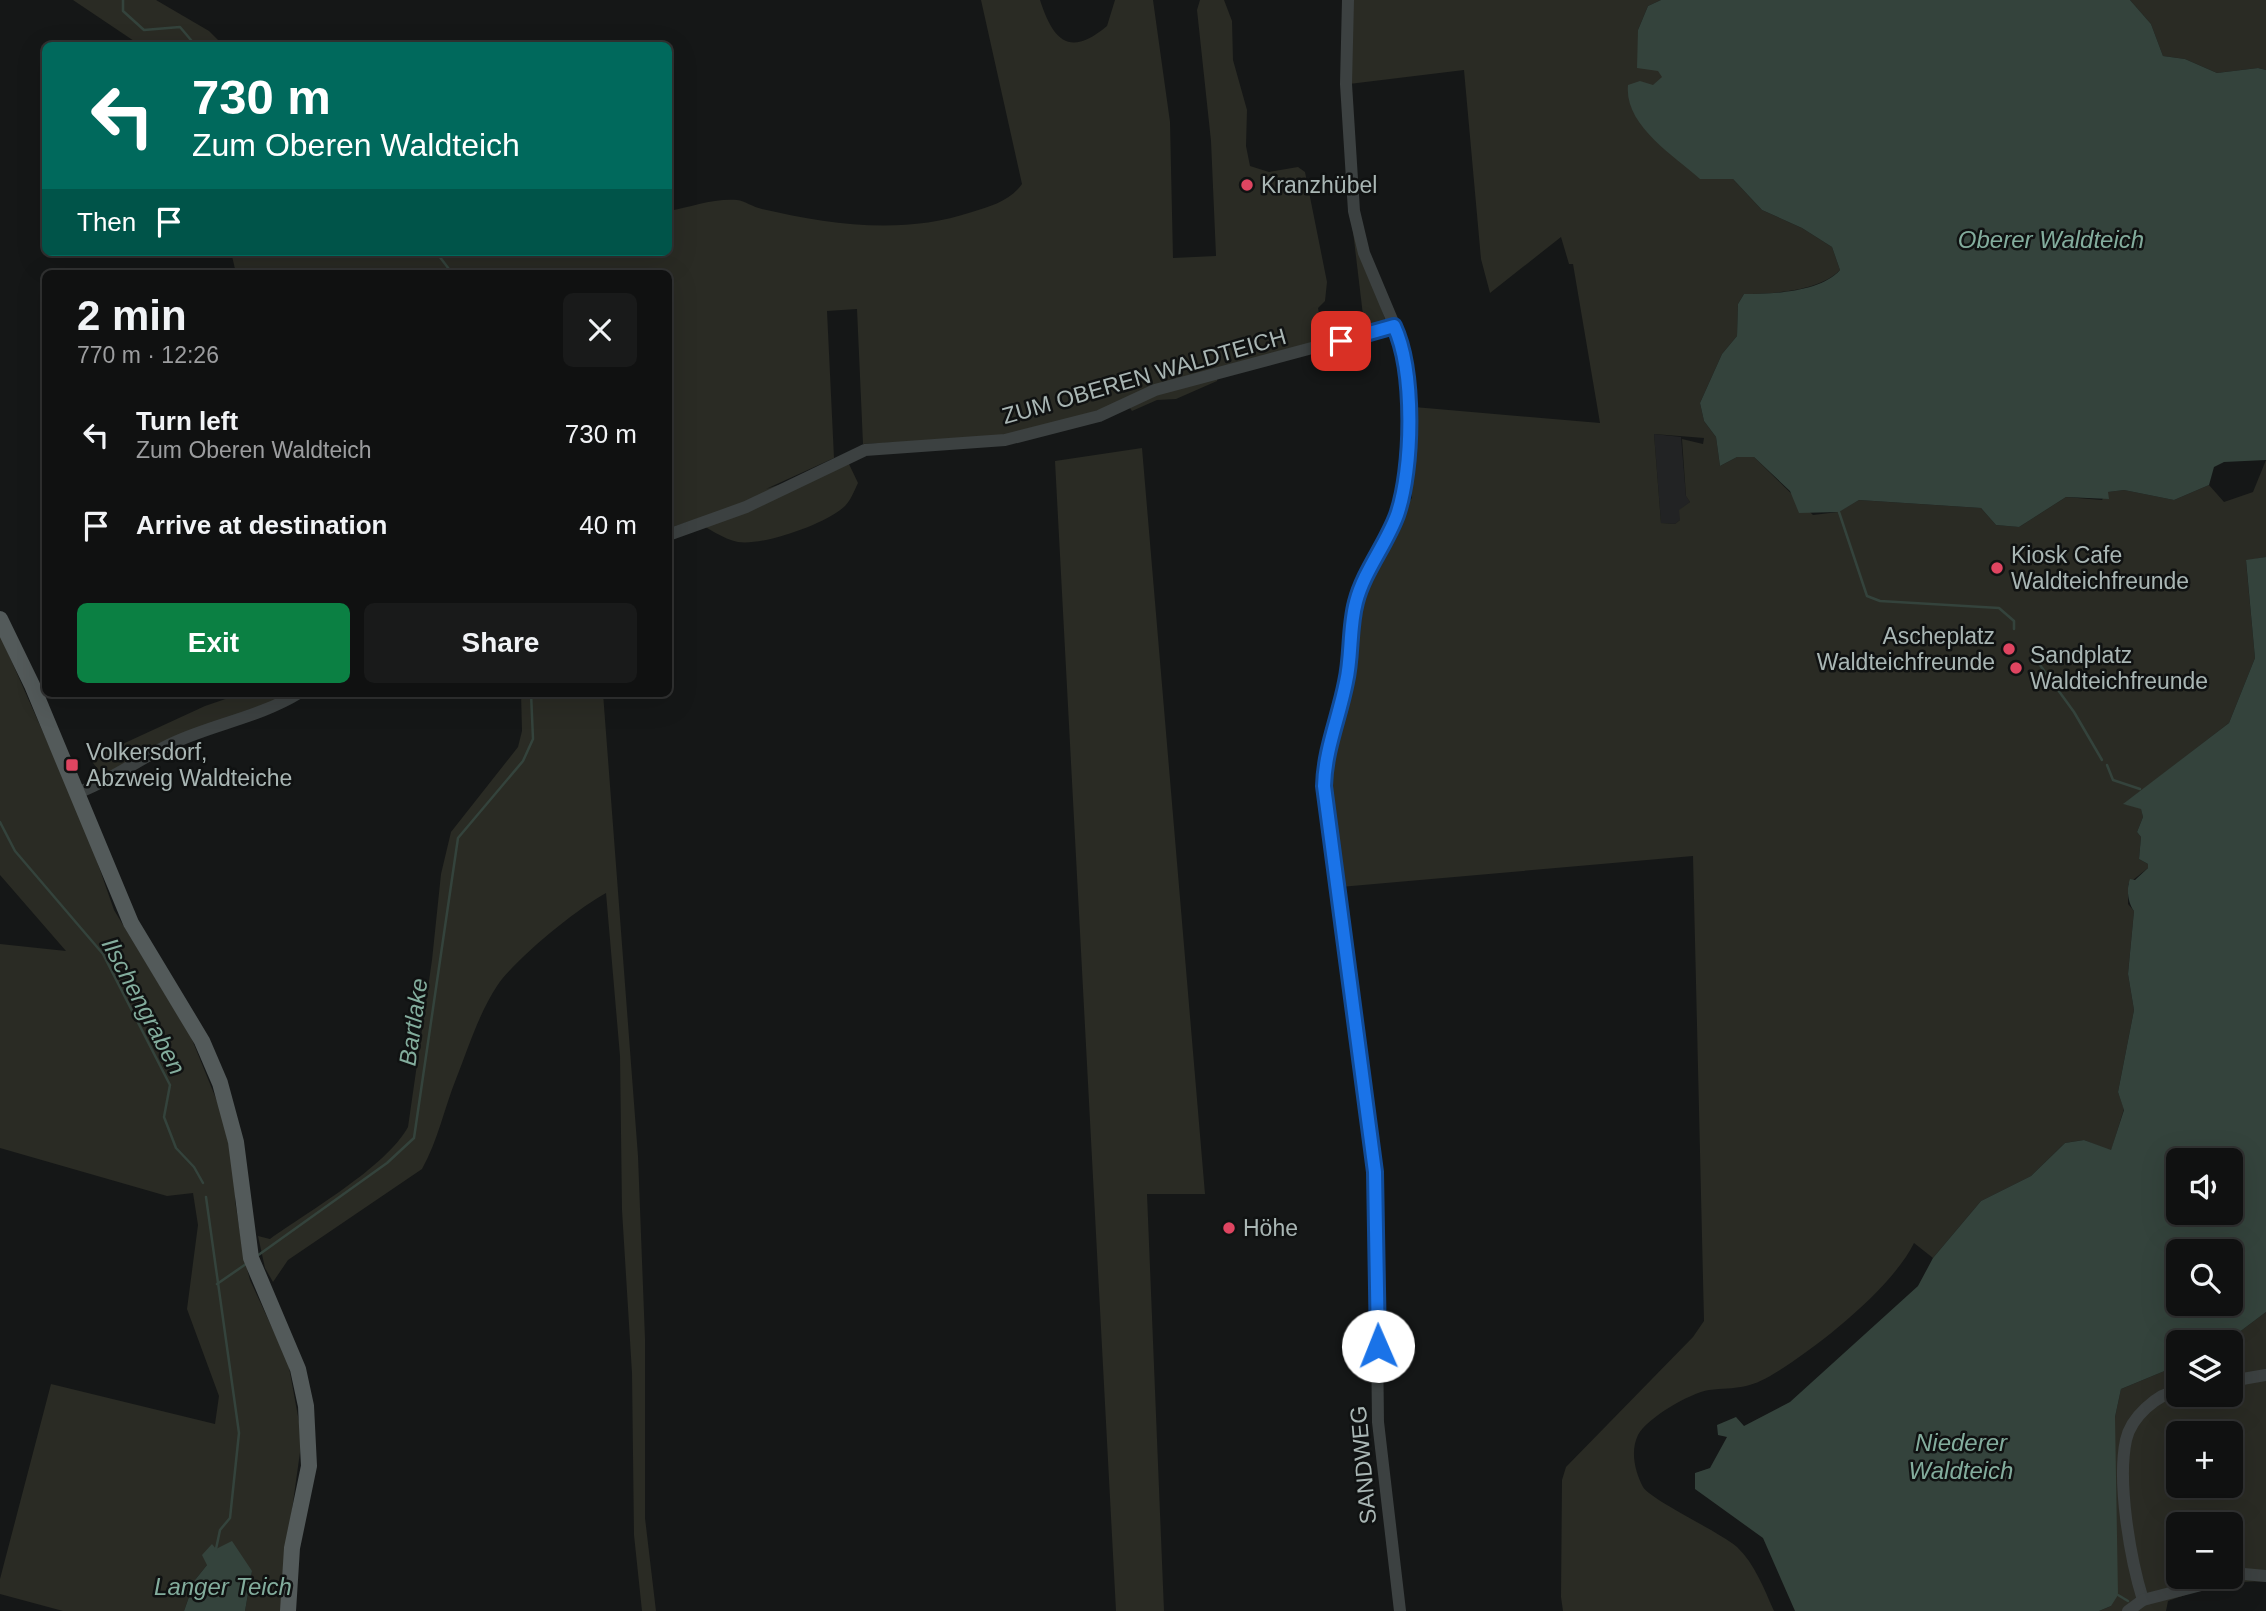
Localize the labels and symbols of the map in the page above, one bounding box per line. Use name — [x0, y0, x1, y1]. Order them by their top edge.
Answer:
place label: Kranzhübel — [1261, 172, 1377, 198]
marker: Kranzhübel — [1239, 177, 1255, 193]
water label: Oberer Waldteich — [1958, 226, 2144, 253]
pin — [1311, 311, 1371, 371]
street label: ZUM OBEREN WALDTEICH — [999, 323, 1289, 429]
place label: Kiosk Cafe Waldteichfreunde — [2011, 542, 2189, 594]
marker: Kiosk Cafe Waldteichfreunde — [1989, 560, 2005, 576]
place label: Ascheplatz Waldteichfreunde — [1817, 623, 1995, 675]
marker: Ascheplatz Waldteichfreunde — [2001, 641, 2017, 657]
place label: Sandplatz Waldteichfreunde — [2030, 642, 2208, 694]
marker: Sandplatz Waldteichfreunde — [2008, 660, 2024, 676]
place label: Volkersdorf, Abzweig Waldteiche — [86, 739, 292, 791]
marker: Volkersdorf, Abzweig Waldteiche — [64, 757, 80, 773]
water label: Ilschengraben — [97, 933, 191, 1079]
water label: Bartlake — [394, 977, 432, 1067]
place label: Höhe — [1243, 1215, 1298, 1241]
marker: Höhe — [1221, 1220, 1237, 1236]
position arrow — [1341, 1309, 1415, 1383]
street label: SANDWEG — [1345, 1405, 1381, 1525]
water label: Niederer Waldteich — [1909, 1429, 2013, 1484]
water label: Langer Teich — [154, 1573, 292, 1600]

